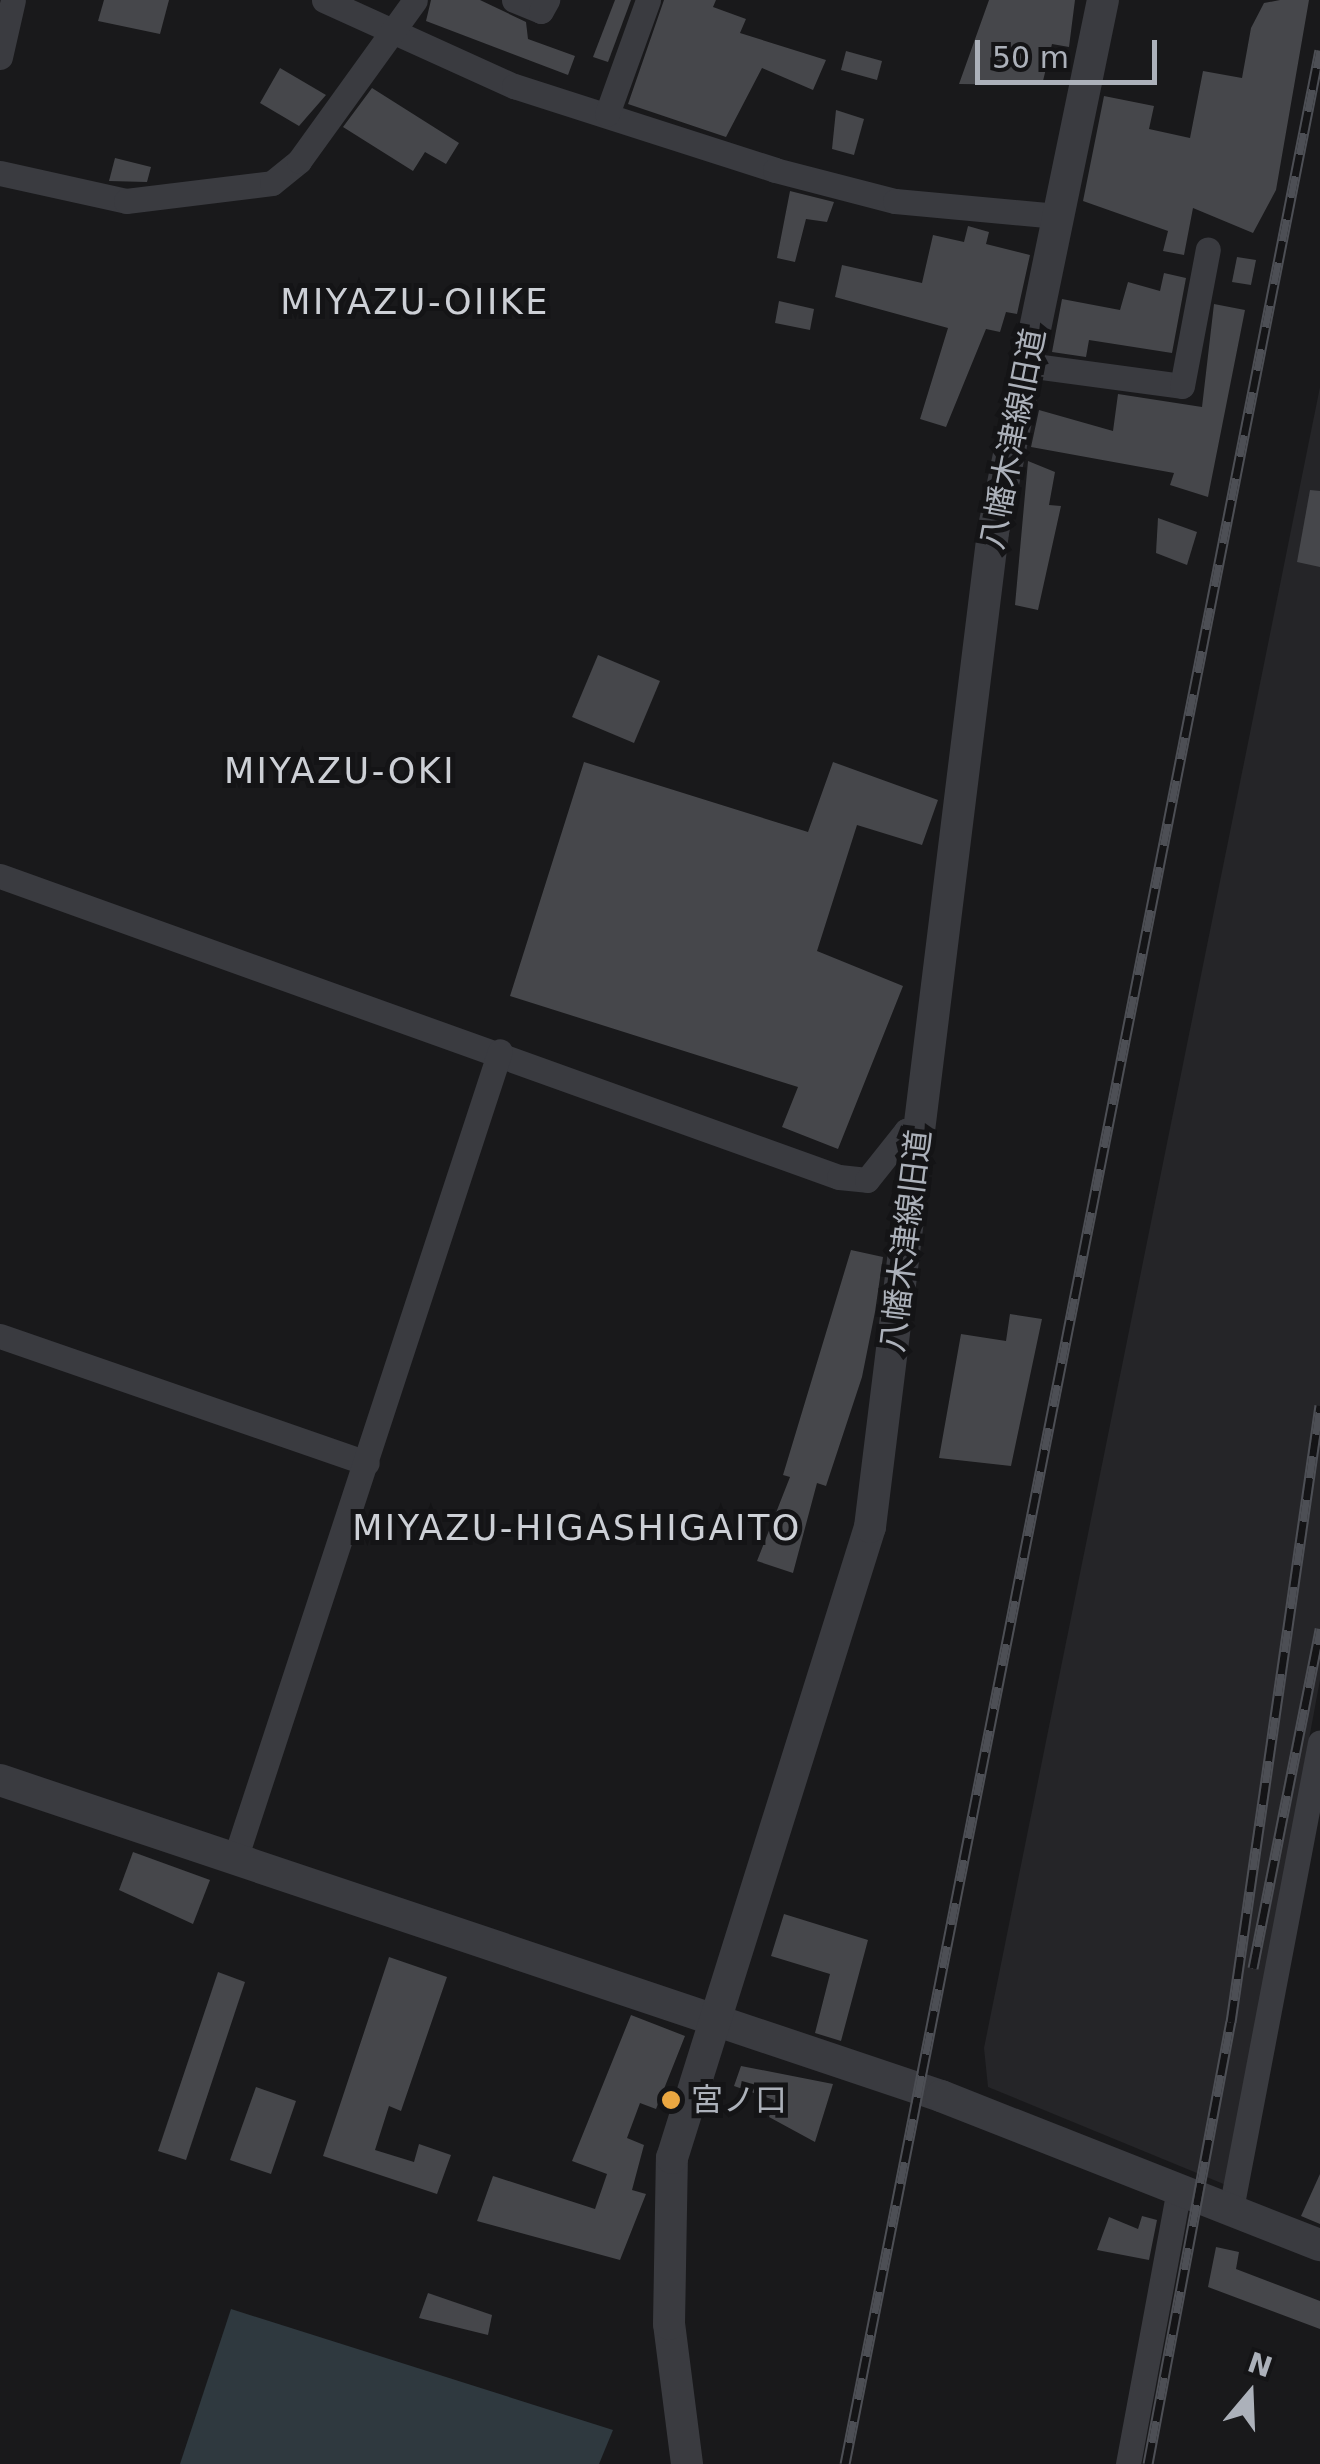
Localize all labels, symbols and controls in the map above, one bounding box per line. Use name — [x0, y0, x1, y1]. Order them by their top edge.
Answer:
scale bar — [980, 20, 1162, 82]
text: 50 m — [992, 40, 1069, 75]
district label: MIYAZU-OIIKE — [280, 281, 550, 323]
street label: 八幡木津線旧道 — [973, 325, 1053, 553]
district label: MIYAZU-OKI — [224, 750, 456, 792]
street label: 八幡木津線旧道 — [873, 1127, 939, 1355]
district label: MIYAZU-HIGASHIGAITO — [352, 1507, 802, 1549]
place label: 宮ノ口 — [691, 2081, 787, 2119]
marker: 宮ノ口 — [660, 2089, 682, 2111]
north arrow — [1200, 2344, 1300, 2444]
text: N — [1243, 2346, 1276, 2385]

